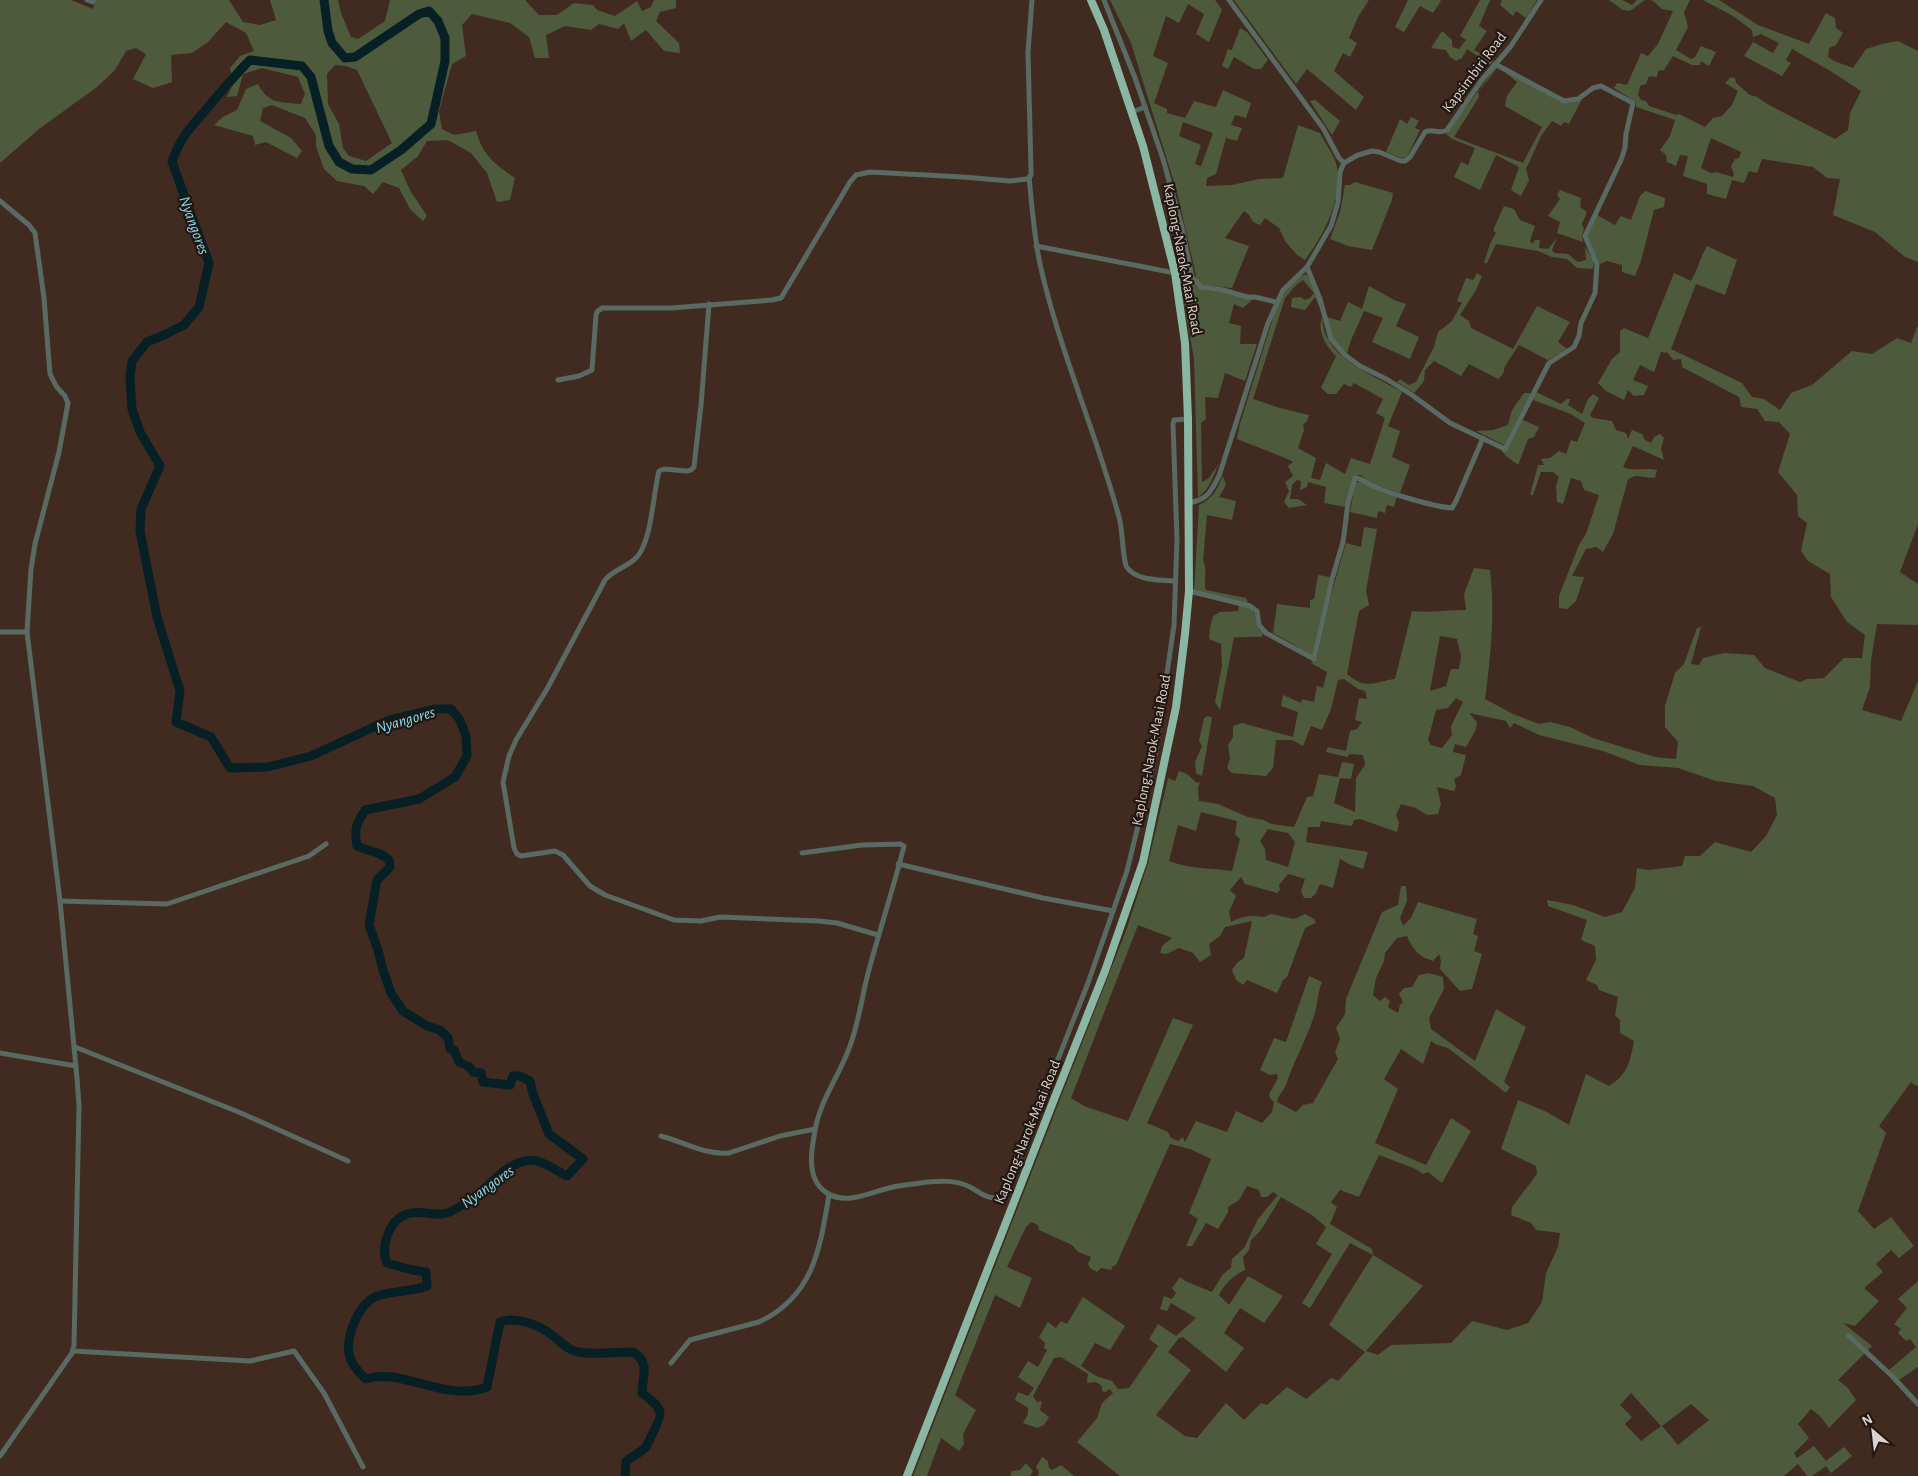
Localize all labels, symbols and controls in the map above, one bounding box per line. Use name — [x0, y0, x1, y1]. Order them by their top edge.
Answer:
street label: Kapsimbiri Road — [1440, 29, 1509, 115]
street label: Kaplong-Narok-Maai Road — [1160, 182, 1205, 336]
water label: Nyangores — [176, 194, 212, 257]
street label: Kaplong-Narok-Maai Road — [1129, 673, 1174, 827]
water label: Nyangores — [374, 704, 437, 736]
street label: Kaplong-Narok-Maai Road — [992, 1058, 1063, 1206]
water label: Nyangores — [458, 1162, 517, 1211]
north arrow — [1848, 1406, 1898, 1456]
text: N — [1860, 1412, 1875, 1429]

